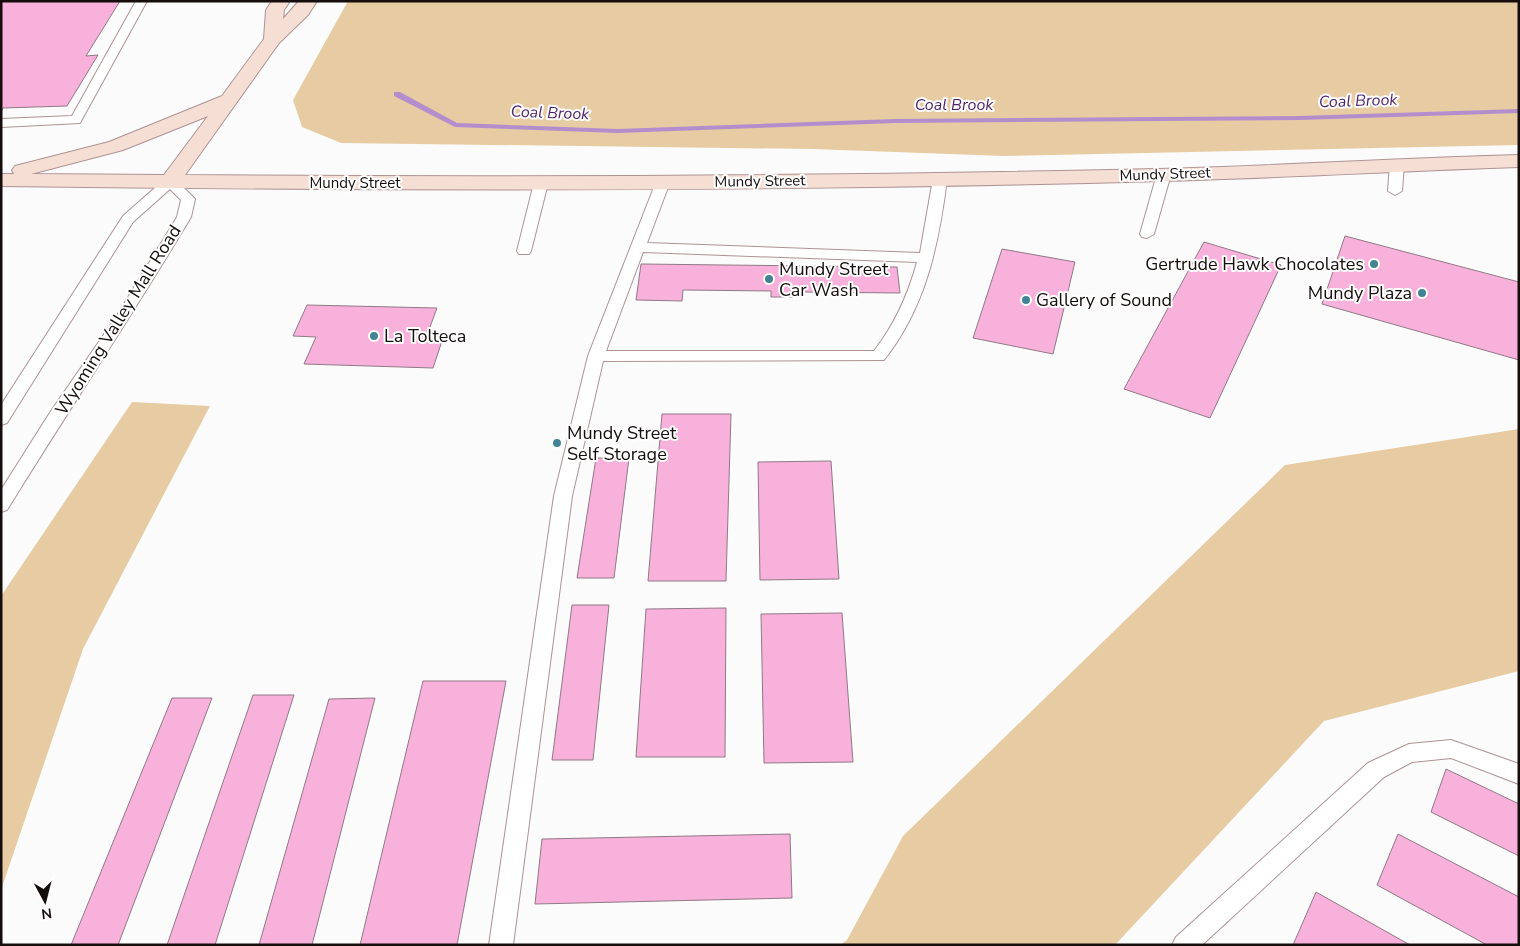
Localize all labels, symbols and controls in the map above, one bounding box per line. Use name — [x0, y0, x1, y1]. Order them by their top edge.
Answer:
water label: Coal Brook — [1318, 89, 1399, 113]
water label: Coal Brook — [915, 94, 994, 116]
water label: Coal Brook — [510, 101, 591, 125]
street label: Mundy Street — [1119, 162, 1212, 186]
street label: Mundy Street — [714, 170, 806, 192]
street label: Mundy Street — [310, 173, 401, 193]
street label: Wyoming Valley Mall Road — [49, 220, 187, 420]
place label: Gertrude Hawk Chocolates — [1145, 252, 1364, 276]
place label: Mundy Street Car Wash — [779, 257, 889, 302]
marker: Gertrude Hawk Chocolates — [1368, 258, 1380, 270]
marker: Mundy Street Car Wash — [763, 273, 775, 285]
place label: Mundy Plaza — [1308, 281, 1412, 305]
marker: Mundy Plaza — [1416, 287, 1428, 299]
place label: Gallery of Sound — [1036, 288, 1172, 312]
marker: Gallery of Sound — [1020, 294, 1032, 306]
place label: La Tolteca — [384, 324, 466, 348]
marker: La Tolteca — [368, 330, 380, 342]
place label: Mundy Street Self Storage — [567, 421, 677, 466]
marker: Mundy Street Self Storage — [551, 437, 563, 449]
north arrow — [20, 876, 70, 926]
text: N — [40, 903, 53, 923]

